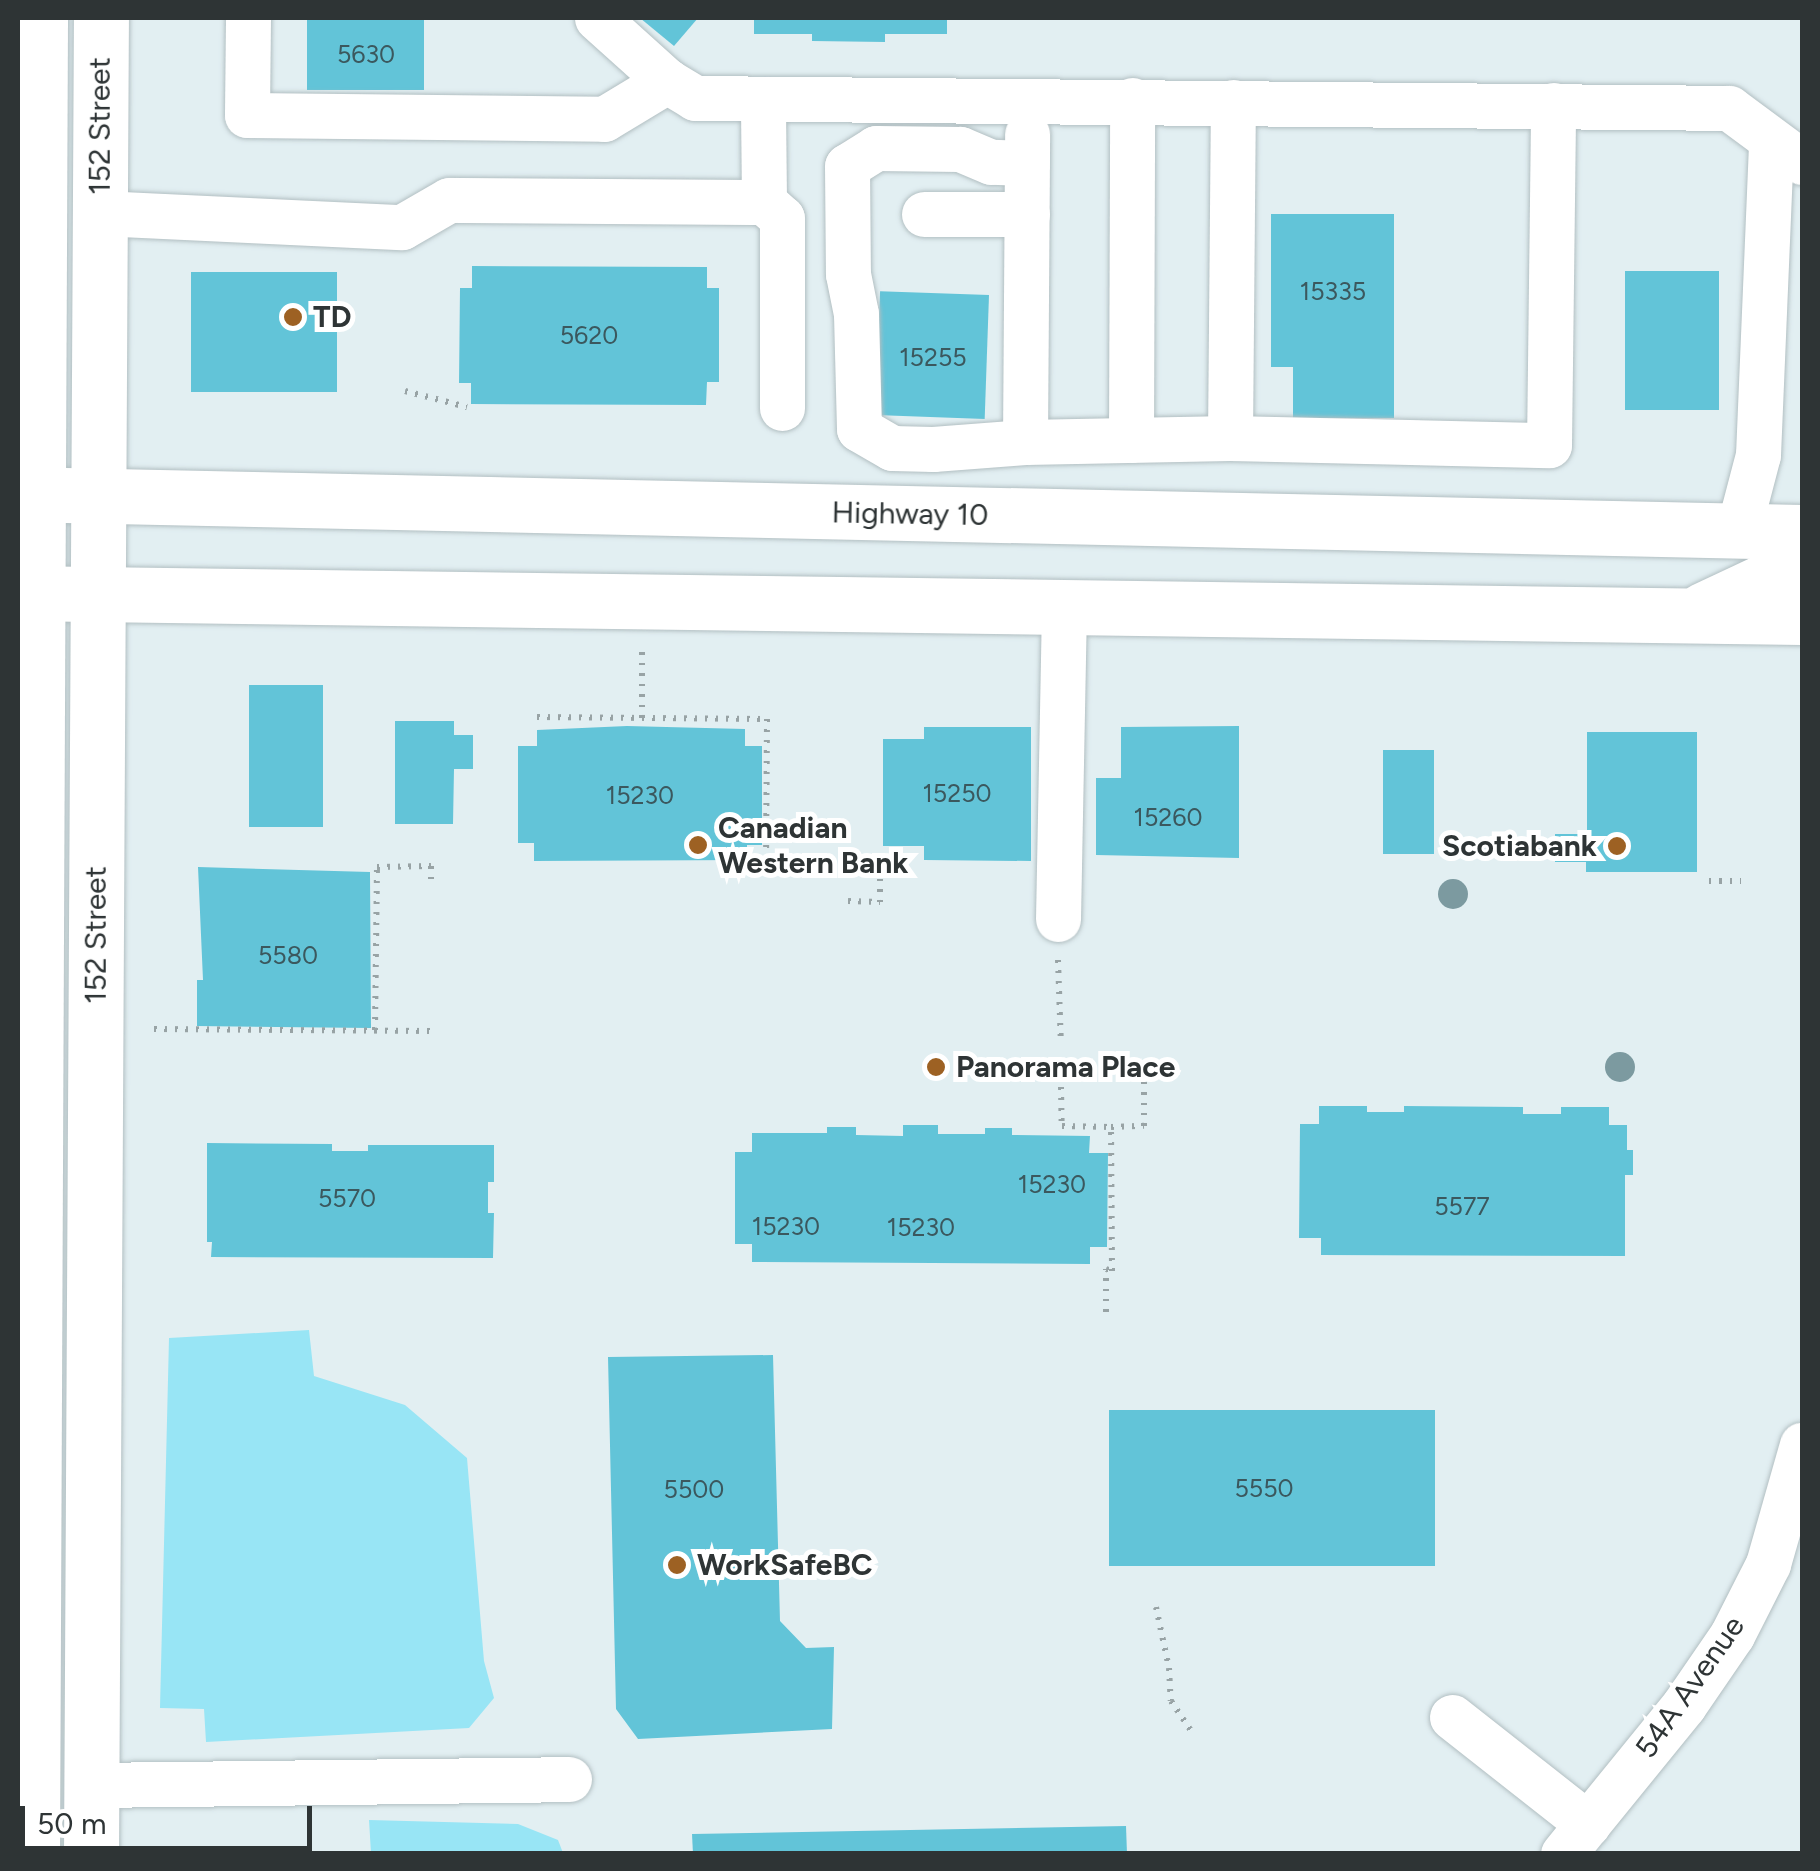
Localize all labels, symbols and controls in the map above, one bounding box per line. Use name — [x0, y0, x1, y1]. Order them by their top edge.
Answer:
house number: 5630 — [337, 39, 395, 69]
street label: 152 Street — [82, 57, 118, 195]
house number: 15335 — [1300, 276, 1366, 306]
place label: TD — [313, 299, 352, 335]
marker: TD — [282, 306, 304, 328]
house number: 5620 — [560, 320, 618, 350]
house number: 15255 — [899, 342, 967, 372]
street label: Highway 10 — [831, 495, 989, 533]
house number: 15250 — [922, 778, 992, 808]
house number: 15230 — [606, 780, 674, 810]
house number: 15260 — [1134, 802, 1202, 832]
place label: Canadian Western Bank — [718, 810, 908, 880]
place label: Scotiabank — [1442, 828, 1597, 864]
marker: Canadian Western Bank — [687, 834, 709, 856]
marker: Scotiabank — [1606, 835, 1628, 857]
street label: 152 Street — [78, 866, 114, 1004]
house number: 5580 — [258, 940, 318, 970]
place label: Panorama Place — [956, 1049, 1175, 1085]
marker: Panorama Place — [925, 1056, 947, 1078]
house number: 15230 — [1018, 1169, 1086, 1199]
house number: 5570 — [318, 1183, 376, 1213]
house number: 5577 — [1434, 1191, 1490, 1221]
house number: 15230 — [752, 1211, 820, 1241]
house number: 15230 — [887, 1212, 955, 1242]
house number: 5550 — [1234, 1473, 1294, 1503]
house number: 5500 — [664, 1474, 724, 1504]
place label: WorkSafeBC — [697, 1547, 873, 1583]
marker: WorkSafeBC — [666, 1554, 688, 1576]
street label: 54A Avenue — [1628, 1609, 1752, 1765]
scale bar — [25, 1786, 318, 1848]
text: 50 m — [37, 1805, 106, 1842]

